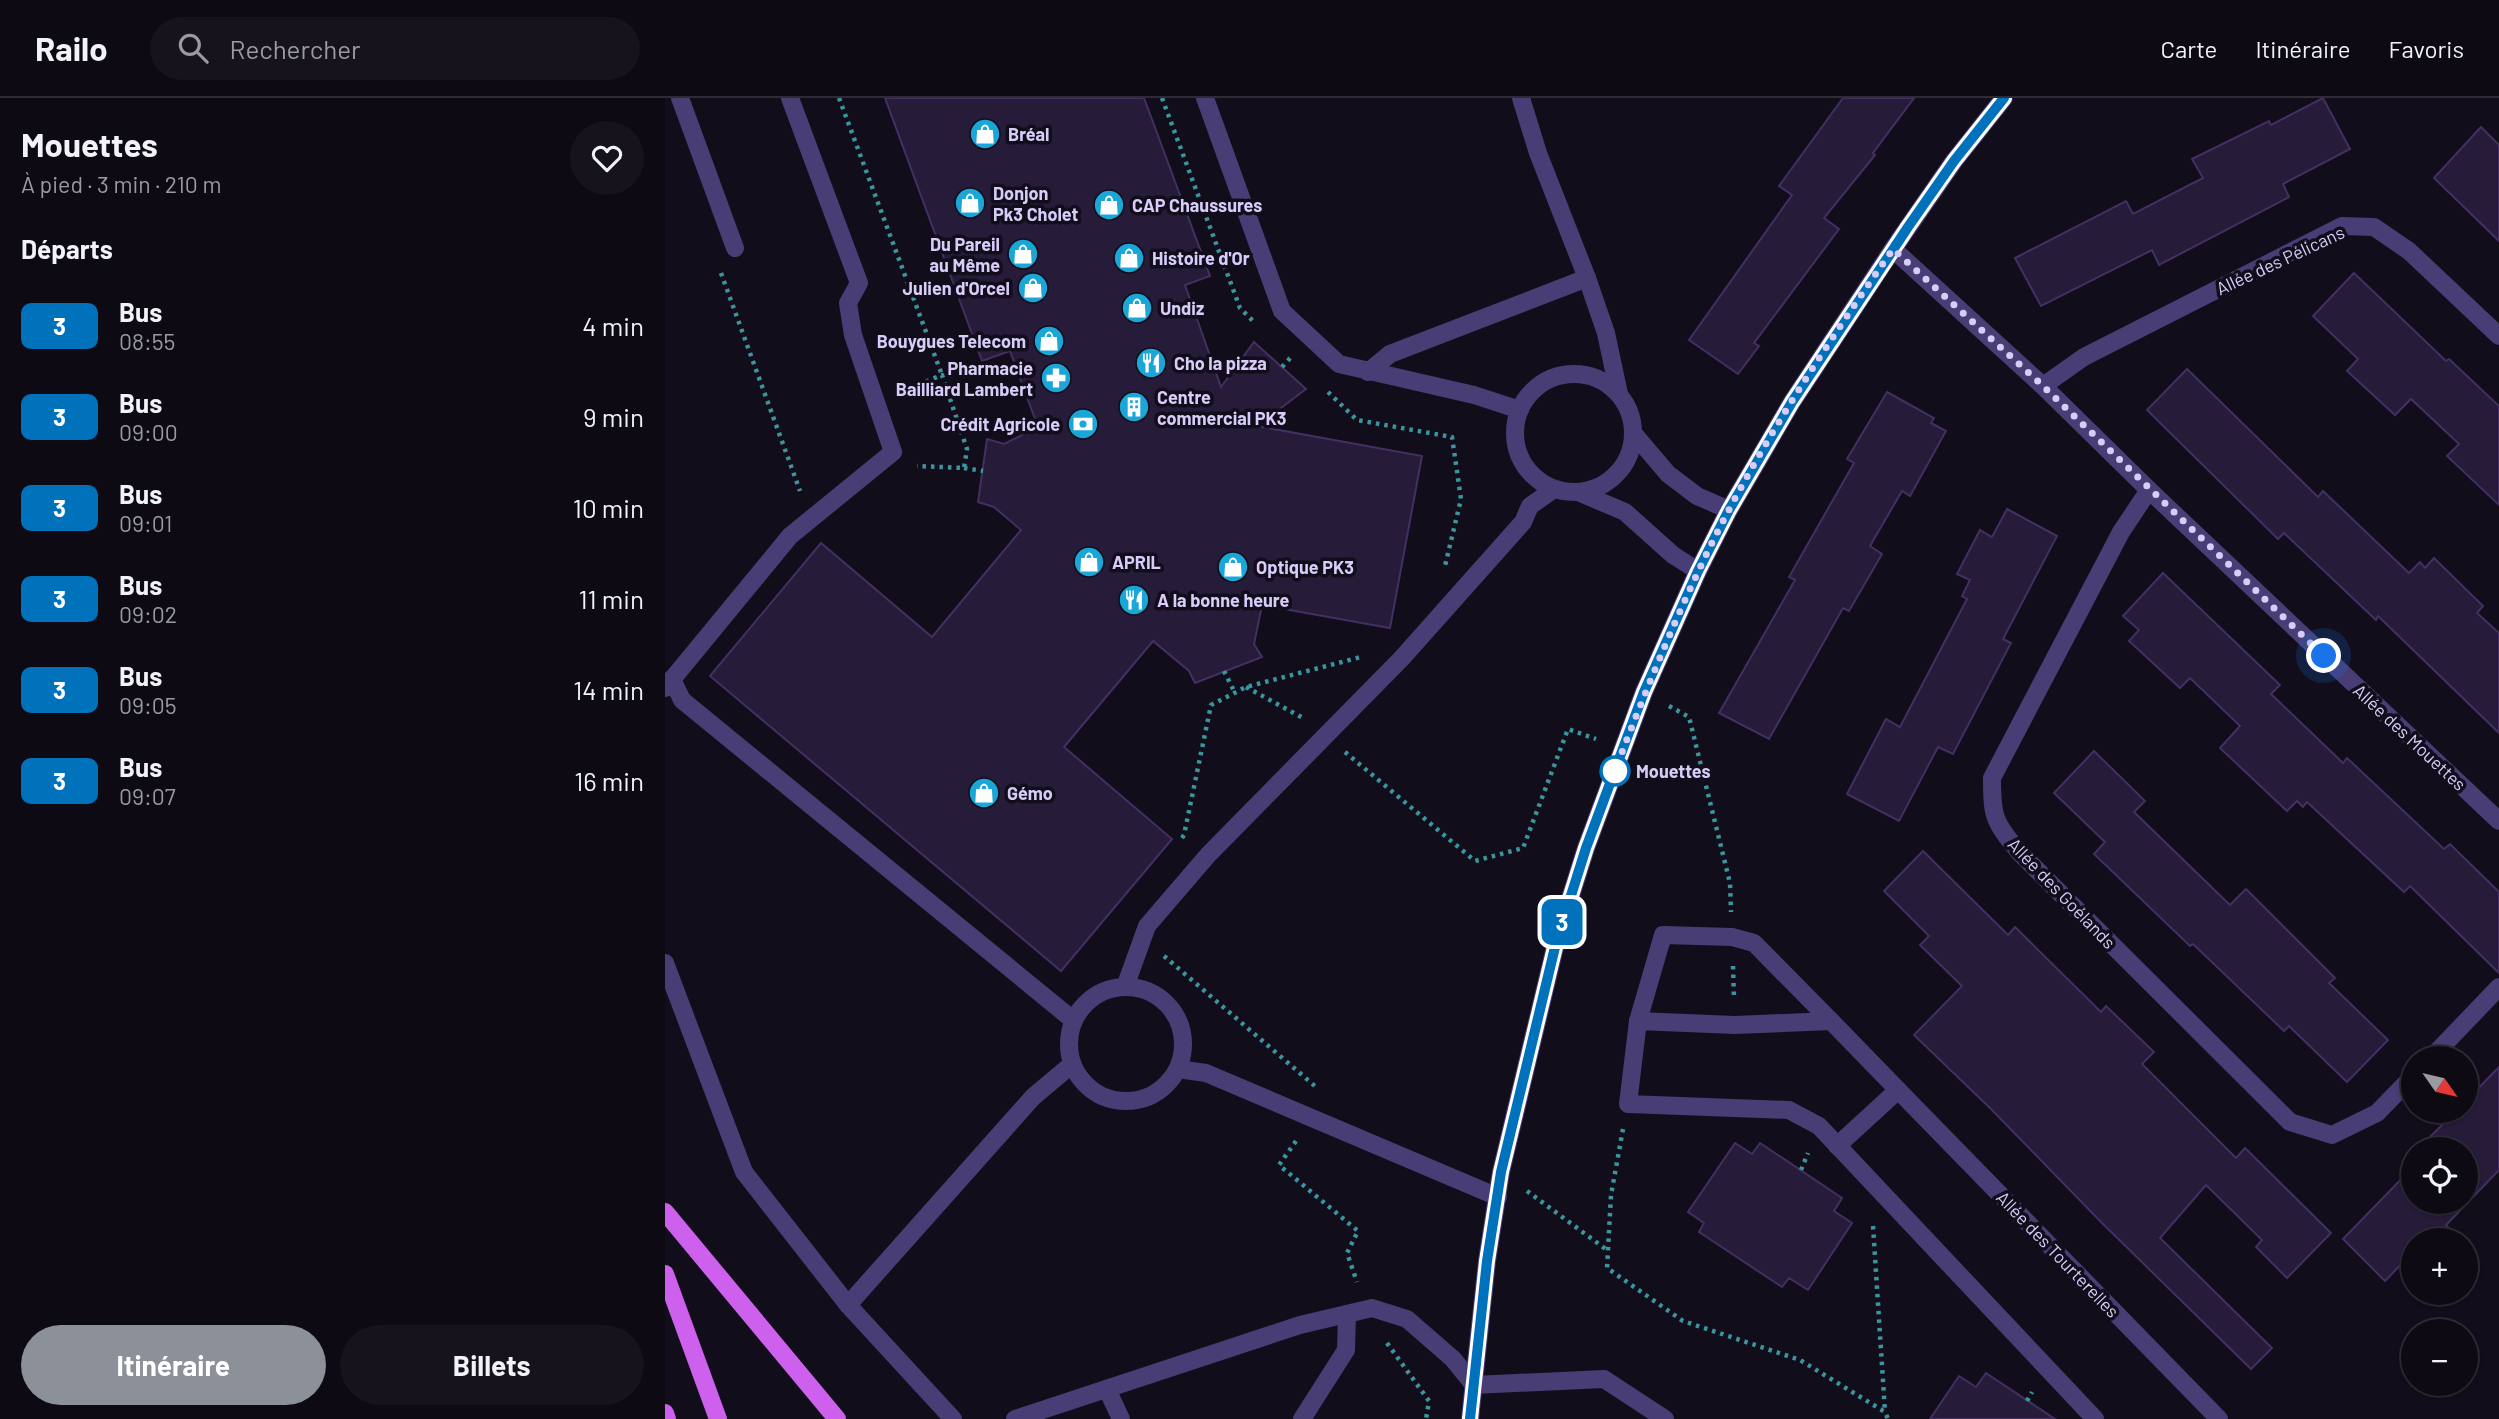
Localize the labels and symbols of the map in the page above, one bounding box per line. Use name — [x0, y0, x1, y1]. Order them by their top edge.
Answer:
shop icon: Bréal — [968, 117, 1002, 151]
place label: Bréal — [1008, 123, 1049, 145]
place label: Donjon Pk3 Cholet — [993, 182, 1078, 225]
shop icon: Donjon Pk3 Cholet — [953, 186, 987, 220]
shop icon: CAP Chaussures — [1092, 188, 1126, 222]
place label: CAP Chaussures — [1132, 194, 1262, 216]
street label: Allée des Pélicans — [2212, 221, 2348, 299]
place label: Du Pareil au Même — [930, 233, 1000, 276]
shop icon: Du Pareil au Même — [1006, 237, 1040, 271]
shop icon: Histoire d'Or — [1112, 241, 1146, 275]
place label: Histoire d'Or — [1152, 247, 1250, 269]
shop icon: Julien d'Orcel — [1016, 271, 1050, 305]
place label: Julien d'Orcel — [903, 277, 1010, 299]
shop icon: Undiz — [1120, 291, 1154, 325]
place label: Undiz — [1160, 297, 1204, 319]
shop icon: Bouygues Telecom — [1032, 324, 1066, 358]
place label: Bouygues Telecom — [877, 330, 1026, 352]
restaurant icon: Cho la pizza — [1134, 346, 1168, 380]
place label: Cho la pizza — [1174, 352, 1267, 374]
place label: Pharmacie Bailliard Lambert — [896, 357, 1033, 400]
pharmacy icon: Pharmacie Bailliard Lambert — [1039, 361, 1073, 395]
place label: Centre commercial PK3 — [1157, 386, 1287, 429]
building icon: Centre commercial PK3 — [1117, 390, 1151, 424]
bank icon: Crédit Agricole — [1066, 407, 1100, 441]
place label: Crédit Agricole — [940, 413, 1060, 435]
shop icon: APRIL — [1072, 545, 1106, 579]
shop icon: Optique PK3 — [1216, 550, 1250, 584]
place label: APRIL — [1112, 551, 1161, 573]
place label: Optique PK3 — [1256, 556, 1354, 578]
restaurant icon: A la bonne heure — [1117, 583, 1151, 617]
place label: A la bonne heure — [1157, 589, 1289, 611]
your location — [2306, 638, 2341, 673]
street label: Allée des Mouettes — [2349, 679, 2471, 795]
marker: Mouettes — [1600, 756, 1630, 786]
place label: Mouettes — [1636, 760, 1711, 782]
shop icon: Gémo — [967, 776, 1001, 810]
place label: Gémo — [1007, 782, 1053, 804]
street label: Allée des Goélands — [2004, 833, 2120, 953]
line badge: 3 — [1539, 899, 1585, 945]
north arrow — [2401, 1046, 2478, 1124]
street label: Allée des Tourterelles — [1992, 1186, 2124, 1322]

